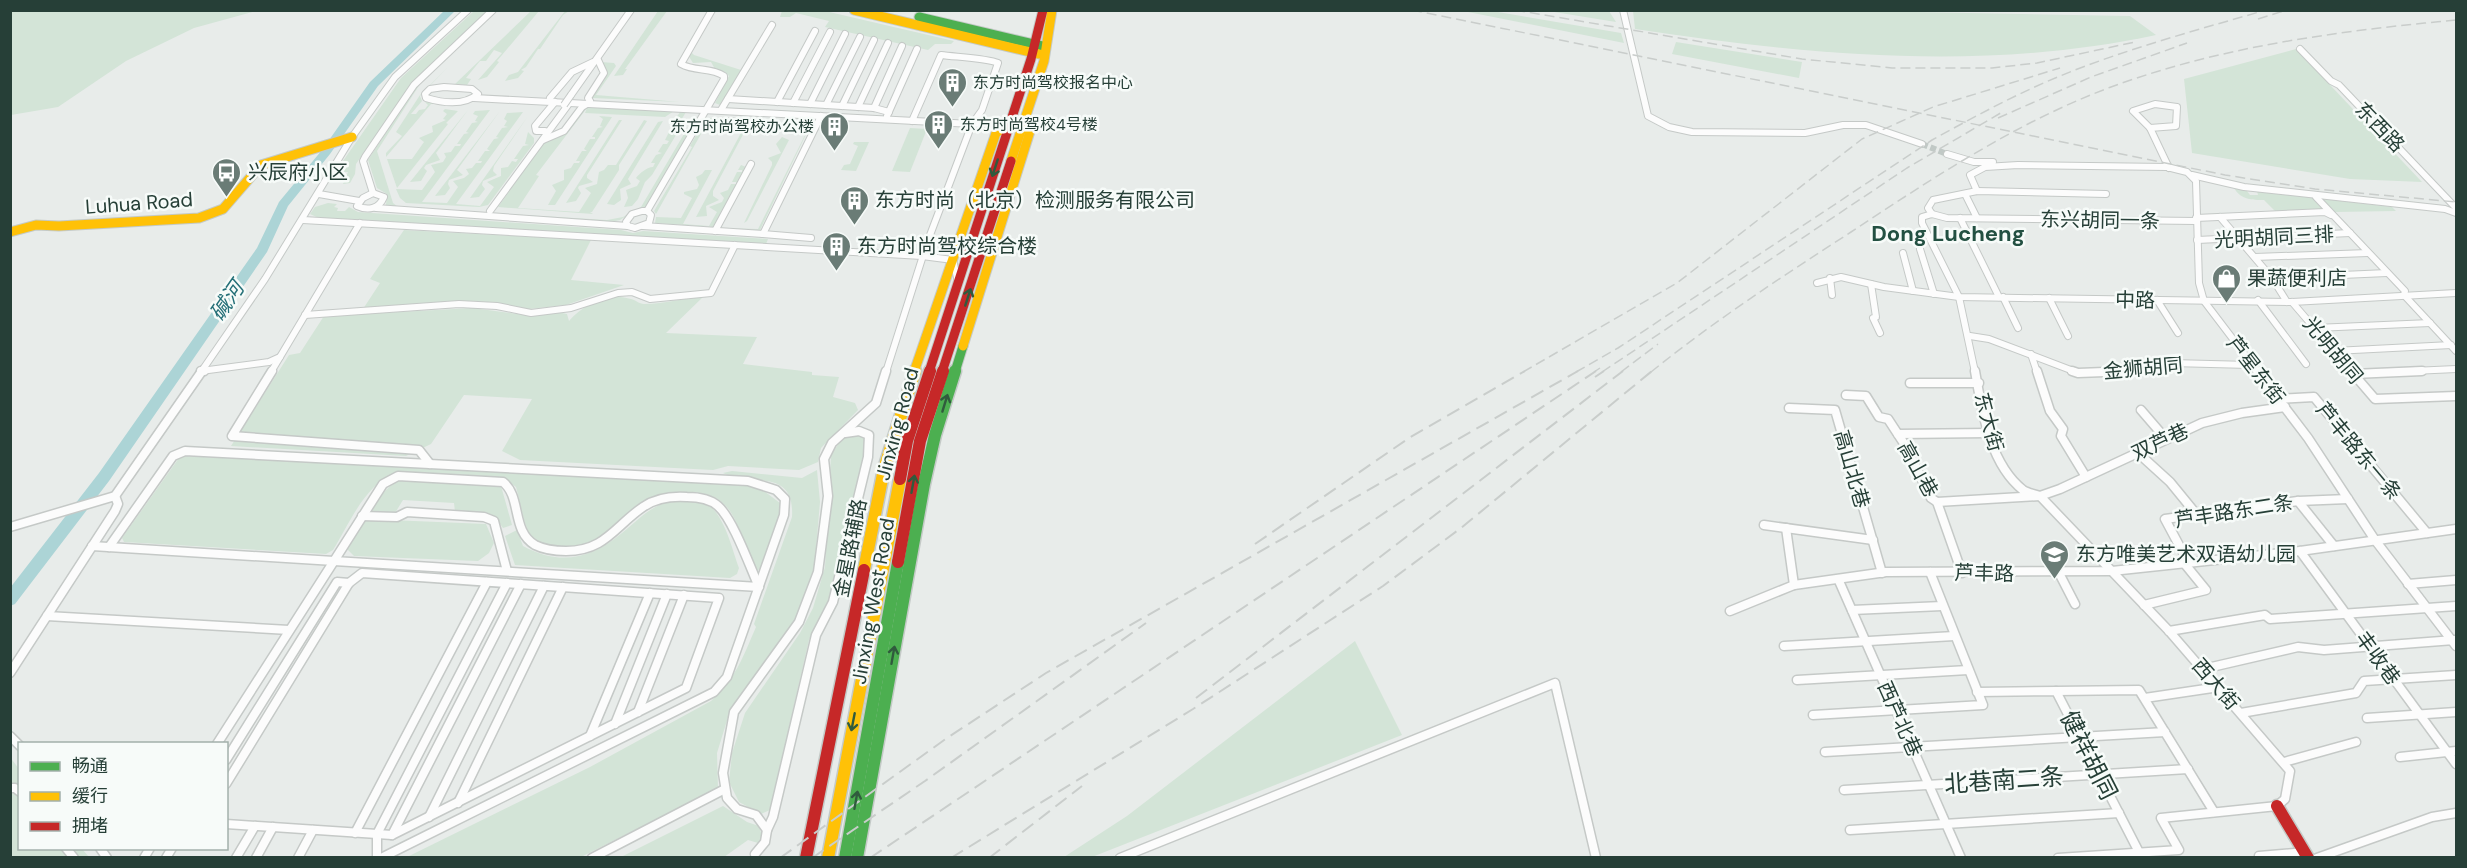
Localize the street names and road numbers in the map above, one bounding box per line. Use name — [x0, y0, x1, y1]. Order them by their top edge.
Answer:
street label: 东西路 — [2350, 96, 2410, 158]
street label: Luhua Road — [84, 186, 194, 220]
street label: 东兴胡同一条 — [2040, 206, 2160, 234]
street label: 光明胡同三排 — [2213, 221, 2335, 253]
street label: 中路 — [2115, 287, 2155, 313]
street label: 光明胡同 — [2297, 311, 2369, 389]
street label: 芦星东街 — [2221, 330, 2291, 410]
street label: 金狮胡同 — [2102, 352, 2184, 384]
street label: Jinxing Road — [869, 365, 925, 483]
street label: 东大街 — [1969, 390, 2009, 454]
street label: 芦丰路东一条 — [2310, 397, 2408, 505]
street label: 双芦巷 — [2127, 418, 2193, 466]
street label: 高山北巷 — [1828, 427, 1876, 511]
street label: 高山巷 — [1892, 436, 1944, 502]
street label: 芦丰路东二条 — [2173, 489, 2295, 533]
street label: 金星路辅路 — [828, 496, 872, 600]
street label: Jinxing West Road — [846, 516, 900, 686]
street label: 芦丰路 — [1954, 559, 2014, 587]
street label: 丰收巷 — [2350, 626, 2406, 690]
street label: 西大街 — [2187, 653, 2245, 715]
street label: 西芦北巷 — [1872, 677, 1928, 761]
street label: 健祥胡同 — [2053, 705, 2125, 805]
street label: 北巷南二条 — [1943, 760, 2065, 800]

